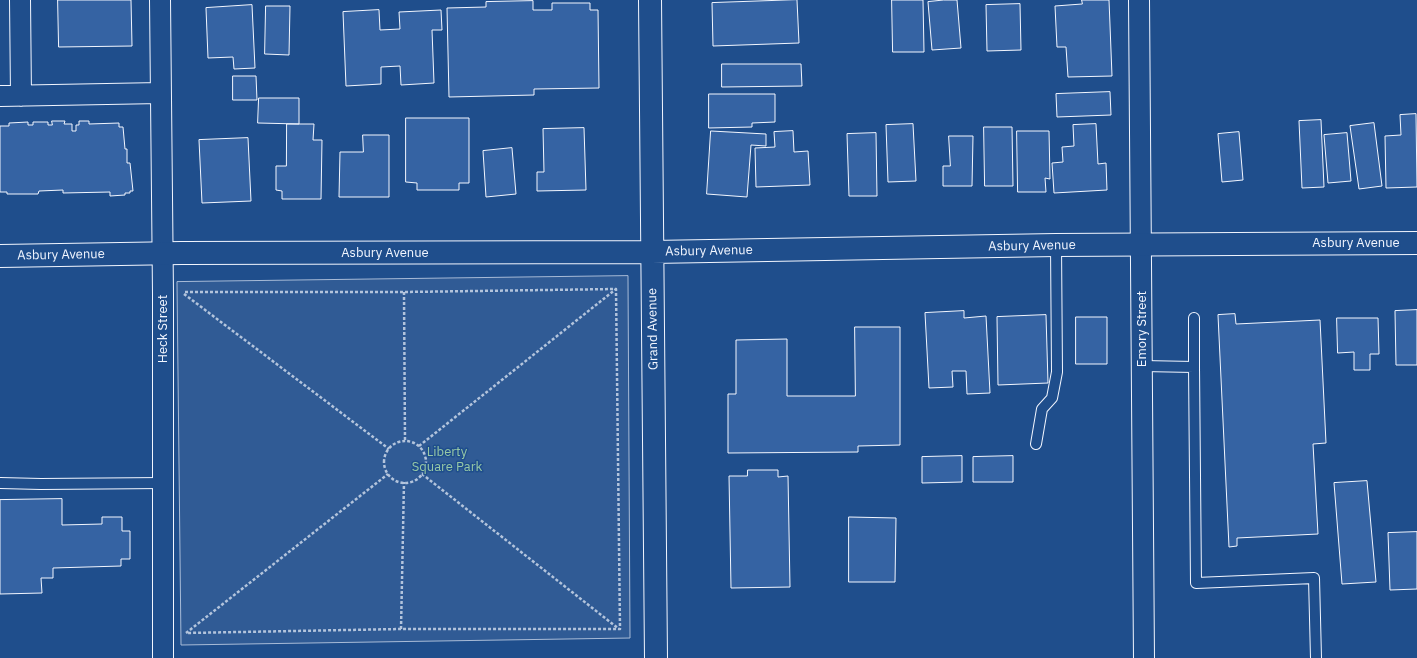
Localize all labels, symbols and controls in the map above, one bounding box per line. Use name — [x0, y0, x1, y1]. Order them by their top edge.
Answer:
street label: Asbury Avenue — [1312, 235, 1400, 251]
street label: Asbury Avenue — [988, 237, 1076, 255]
street label: Asbury Avenue — [665, 242, 753, 260]
street label: Asbury Avenue — [341, 245, 429, 261]
street label: Asbury Avenue — [17, 246, 105, 264]
street label: Grand Avenue — [644, 288, 662, 370]
street label: Emory Street — [1134, 291, 1150, 367]
street label: Heck Street — [155, 295, 171, 363]
park label: Liberty Square Park — [412, 444, 482, 475]

